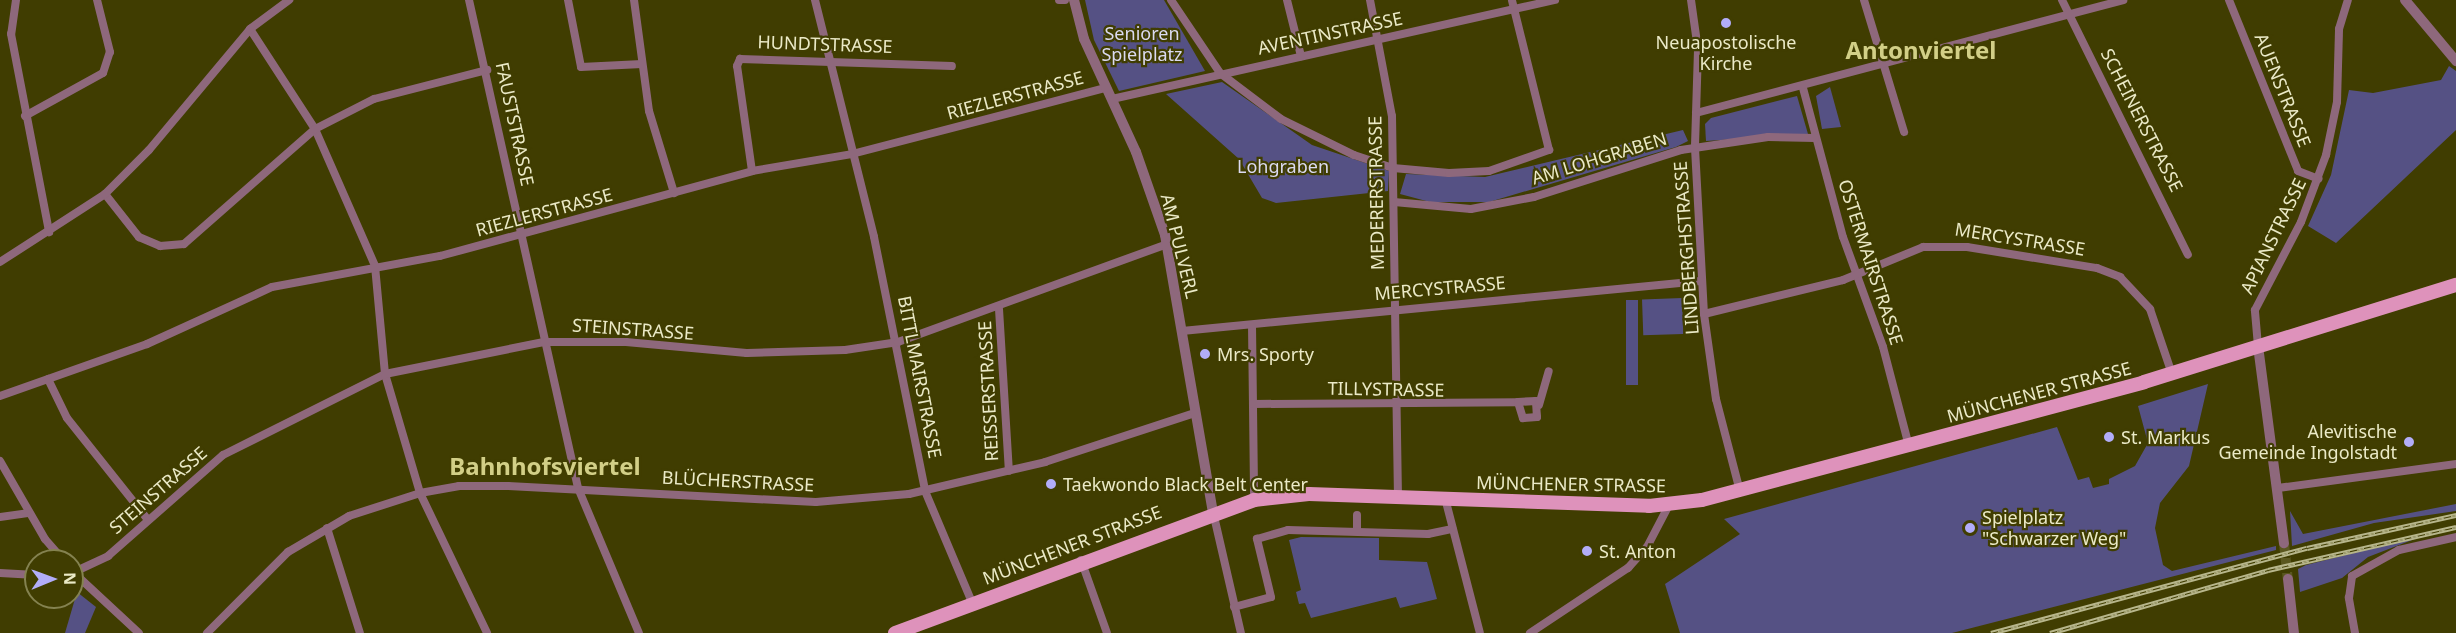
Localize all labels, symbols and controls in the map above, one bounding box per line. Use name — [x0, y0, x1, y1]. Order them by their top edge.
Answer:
street label: AVENTINSTRASSE — [1256, 7, 1404, 59]
marker: Neuapostolische Kirche — [1719, 16, 1733, 30]
park label: Senioren Spielplatz — [1101, 23, 1183, 66]
street label: AUENSTRASSE — [2250, 30, 2316, 150]
street label: HUNDTSTRASSE — [757, 31, 893, 57]
place label: Neuapostolische Kirche — [1656, 32, 1796, 74]
district label: Antonviertel — [1845, 36, 1997, 64]
street label: SCHEINERSTRASSE — [2097, 45, 2187, 195]
street label: FAUSTSTRASSE — [491, 60, 539, 188]
street label: RIEZLERSTRASSE — [944, 66, 1086, 124]
street label: MEDERERSTRASSE — [1364, 116, 1388, 270]
street label: AM LOHGRABEN — [1529, 127, 1669, 189]
park label: Lohgraben — [1237, 155, 1329, 177]
street label: LINDBERGHSTRASSE — [1669, 160, 1703, 336]
street label: APIANSTRASSE — [2236, 175, 2310, 297]
street label: OSTERMAIRSTRASSE — [1834, 177, 1908, 347]
street label: RIEZLERSTRASSE — [473, 183, 615, 241]
street label: AM PULVERL — [1157, 191, 1203, 301]
street label: MERCYSTRASSE — [1953, 218, 2087, 260]
street label: MERCYSTRASSE — [1374, 272, 1506, 304]
street label: BITTLMAIRSTRASSE — [894, 294, 946, 460]
street label: STEINSTRASSE — [571, 314, 695, 344]
street label: REISSERSTRASSE — [974, 320, 1002, 462]
place label: Mrs. Sporty — [1217, 343, 1314, 365]
marker: Mrs. Sporty — [1198, 347, 1212, 361]
street label: MÜNCHENER STRASSE — [1945, 357, 2133, 427]
street label: TILLYSTRASSE — [1327, 377, 1445, 401]
place label: Alevitische Gemeinde Ingolstadt — [2218, 421, 2397, 464]
place label: St. Markus — [2121, 426, 2210, 448]
marker: St. Markus — [2102, 430, 2116, 444]
marker: Alevitische Gemeinde Ingolstadt — [2402, 435, 2416, 449]
street label: STEINSTRASSE — [105, 442, 211, 538]
district label: Bahnhofsviertel — [449, 452, 641, 480]
street label: BLÜCHERSTRASSE — [661, 466, 815, 496]
street label: MÜNCHENER STRASSE — [1476, 472, 1666, 496]
place label: Taekwondo Black Belt Center — [1063, 473, 1308, 495]
marker: Taekwondo Black Belt Center — [1044, 477, 1058, 491]
street label: MÜNCHENER STRASSE — [980, 501, 1164, 589]
place label: Spielplatz "Schwarzer Weg" — [1982, 507, 2126, 550]
marker: Spielplatz "Schwarzer Weg" — [1963, 521, 1977, 535]
place label: St. Anton — [1599, 540, 1676, 562]
marker: St. Anton — [1580, 544, 1594, 558]
north arrow — [24, 549, 84, 609]
text: N — [59, 572, 81, 585]

